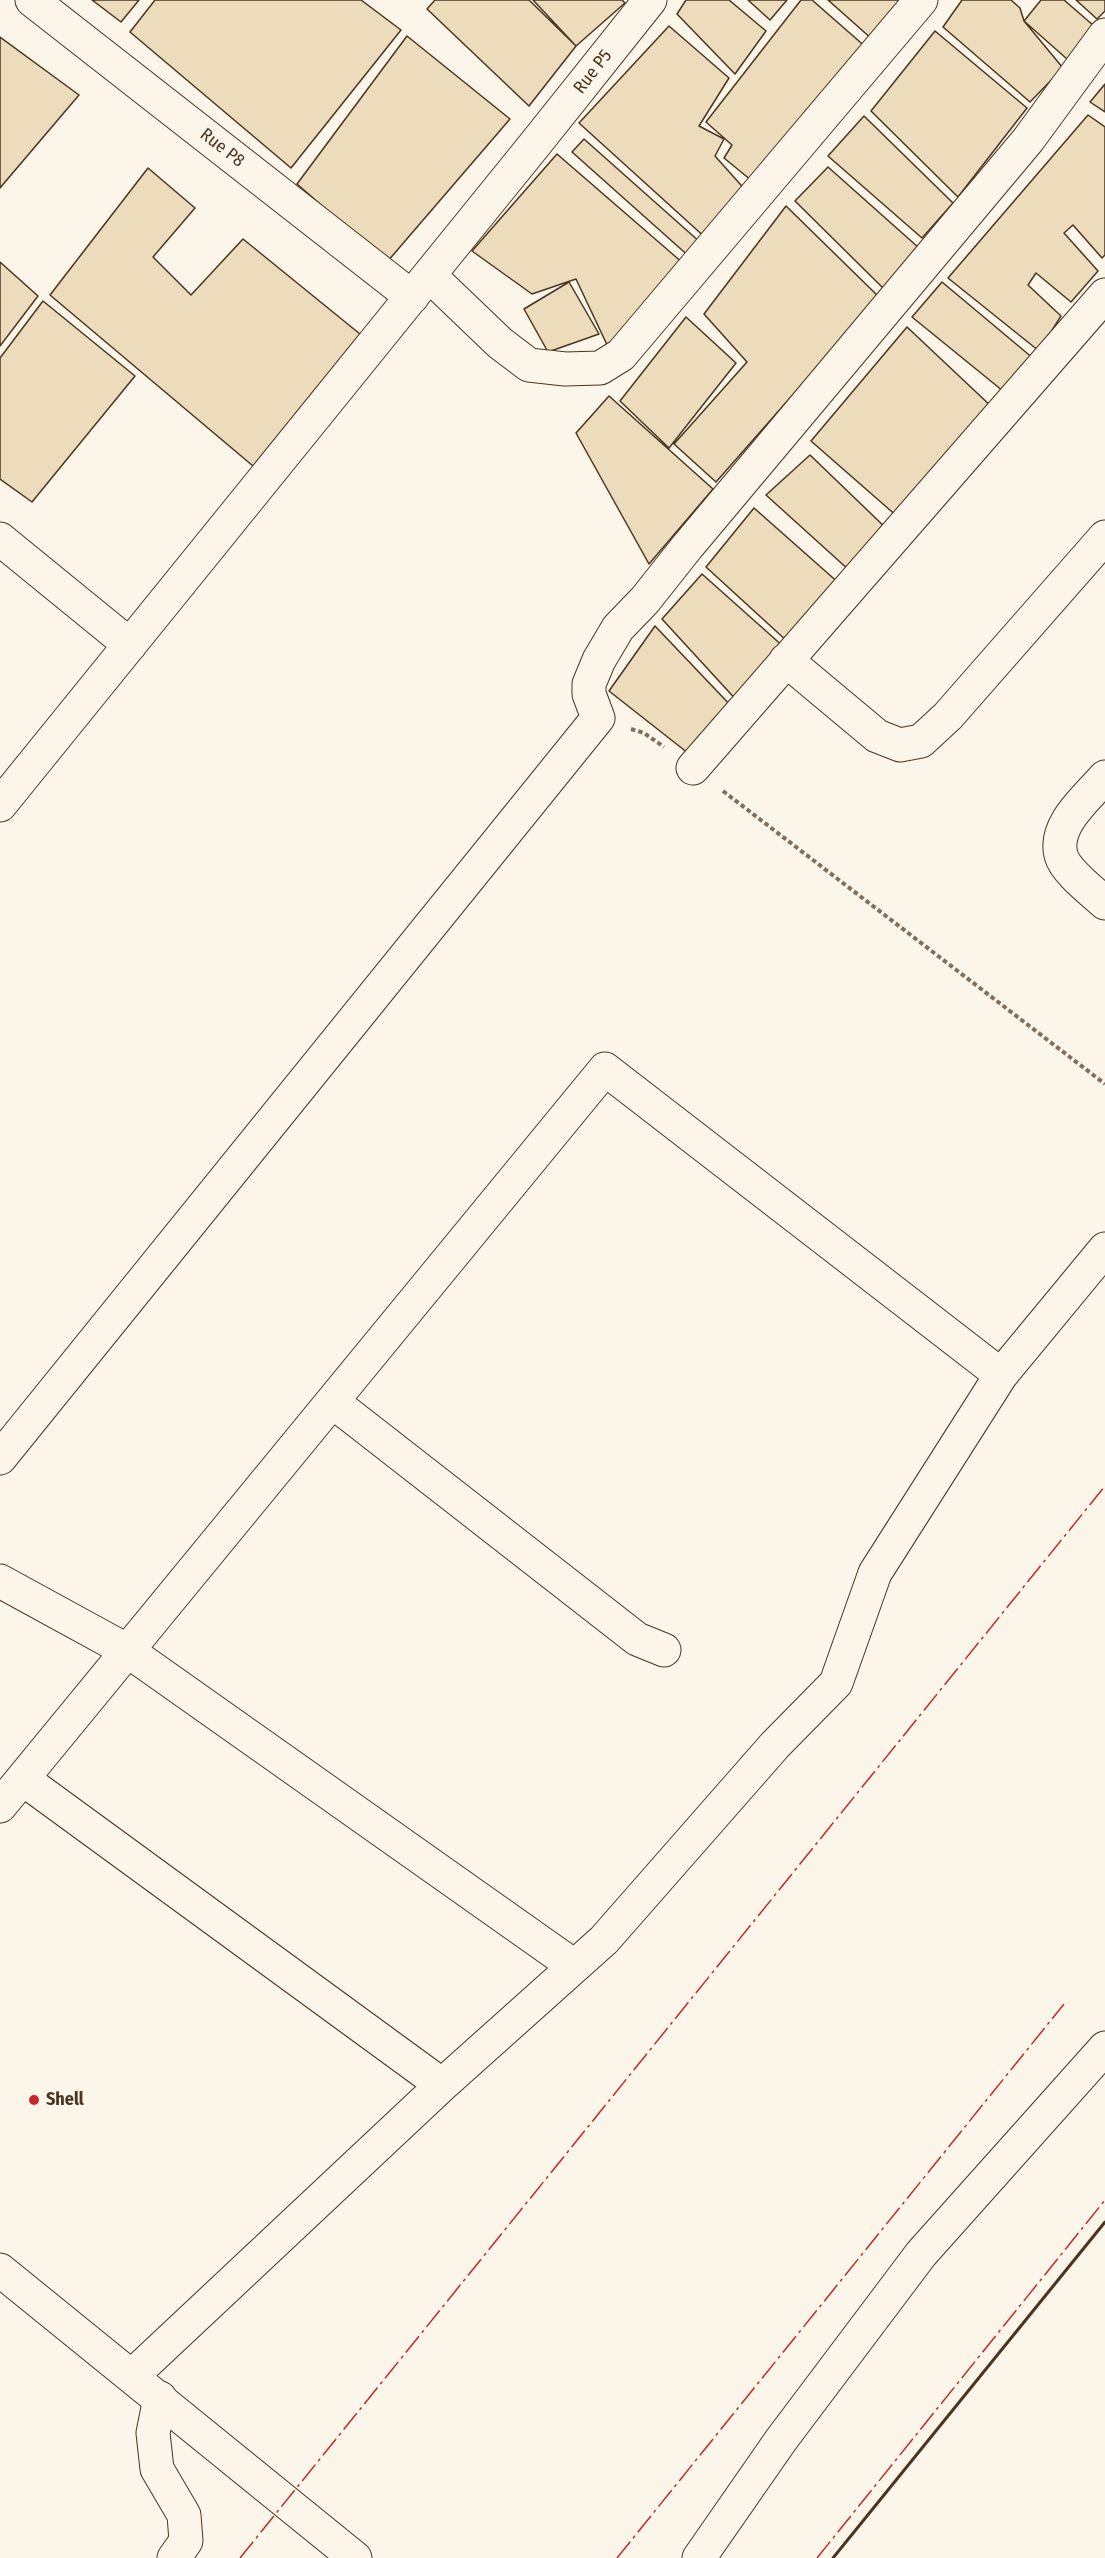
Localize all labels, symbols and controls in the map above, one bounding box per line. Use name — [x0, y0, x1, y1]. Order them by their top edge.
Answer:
street label: Rue P5 — [569, 46, 617, 98]
street label: Rue P8 — [195, 124, 249, 172]
place label: Shell — [46, 2089, 84, 2111]
marker: Shell — [27, 2093, 41, 2107]

